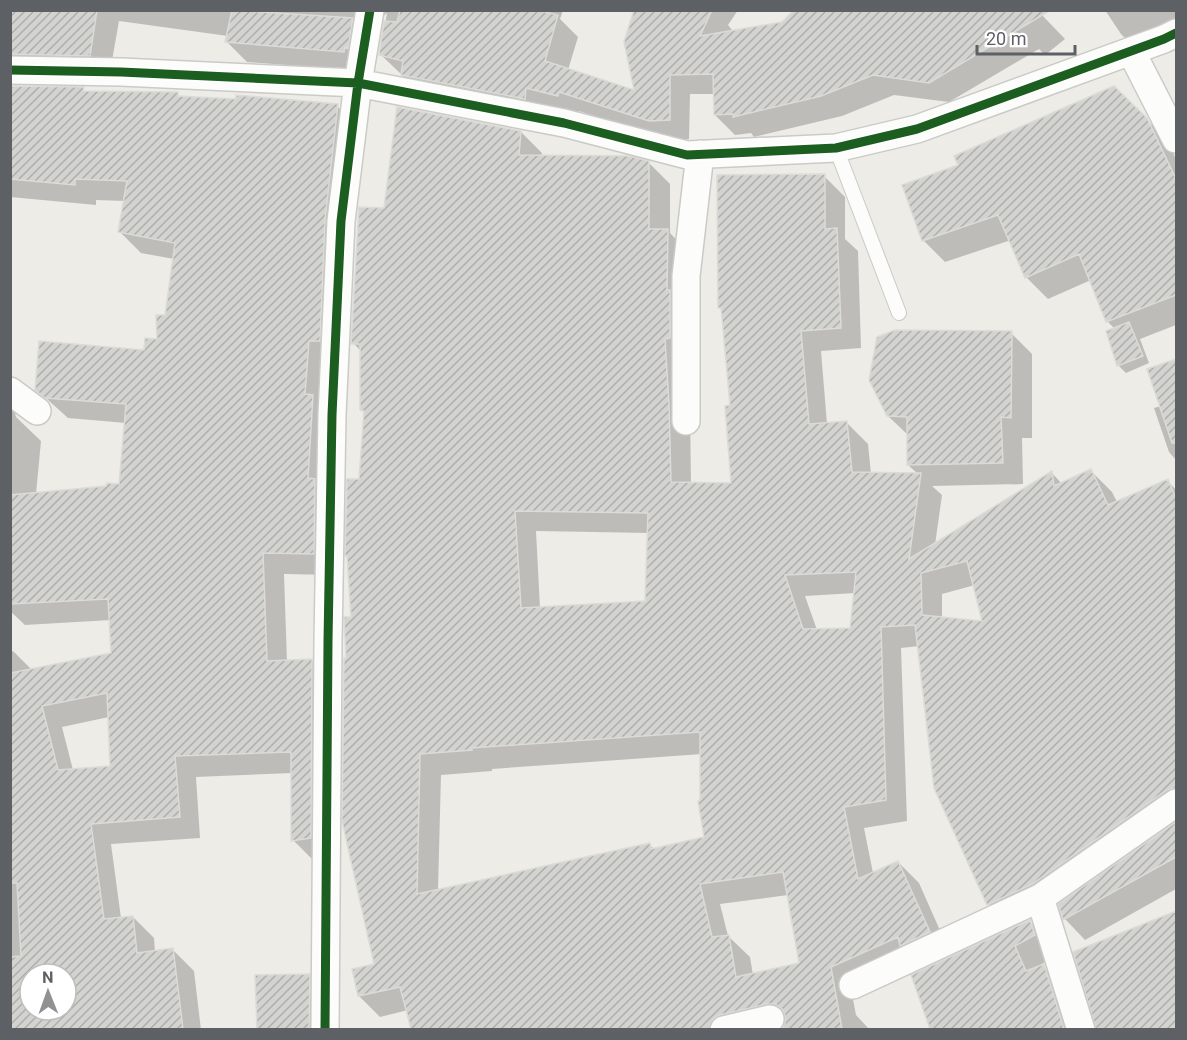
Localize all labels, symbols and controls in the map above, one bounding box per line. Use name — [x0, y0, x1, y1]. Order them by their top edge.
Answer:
scale bar — [977, 18, 1074, 56]
text: 20 m — [986, 28, 1026, 49]
north arrow — [18, 962, 78, 1022]
text: N — [42, 968, 54, 987]

